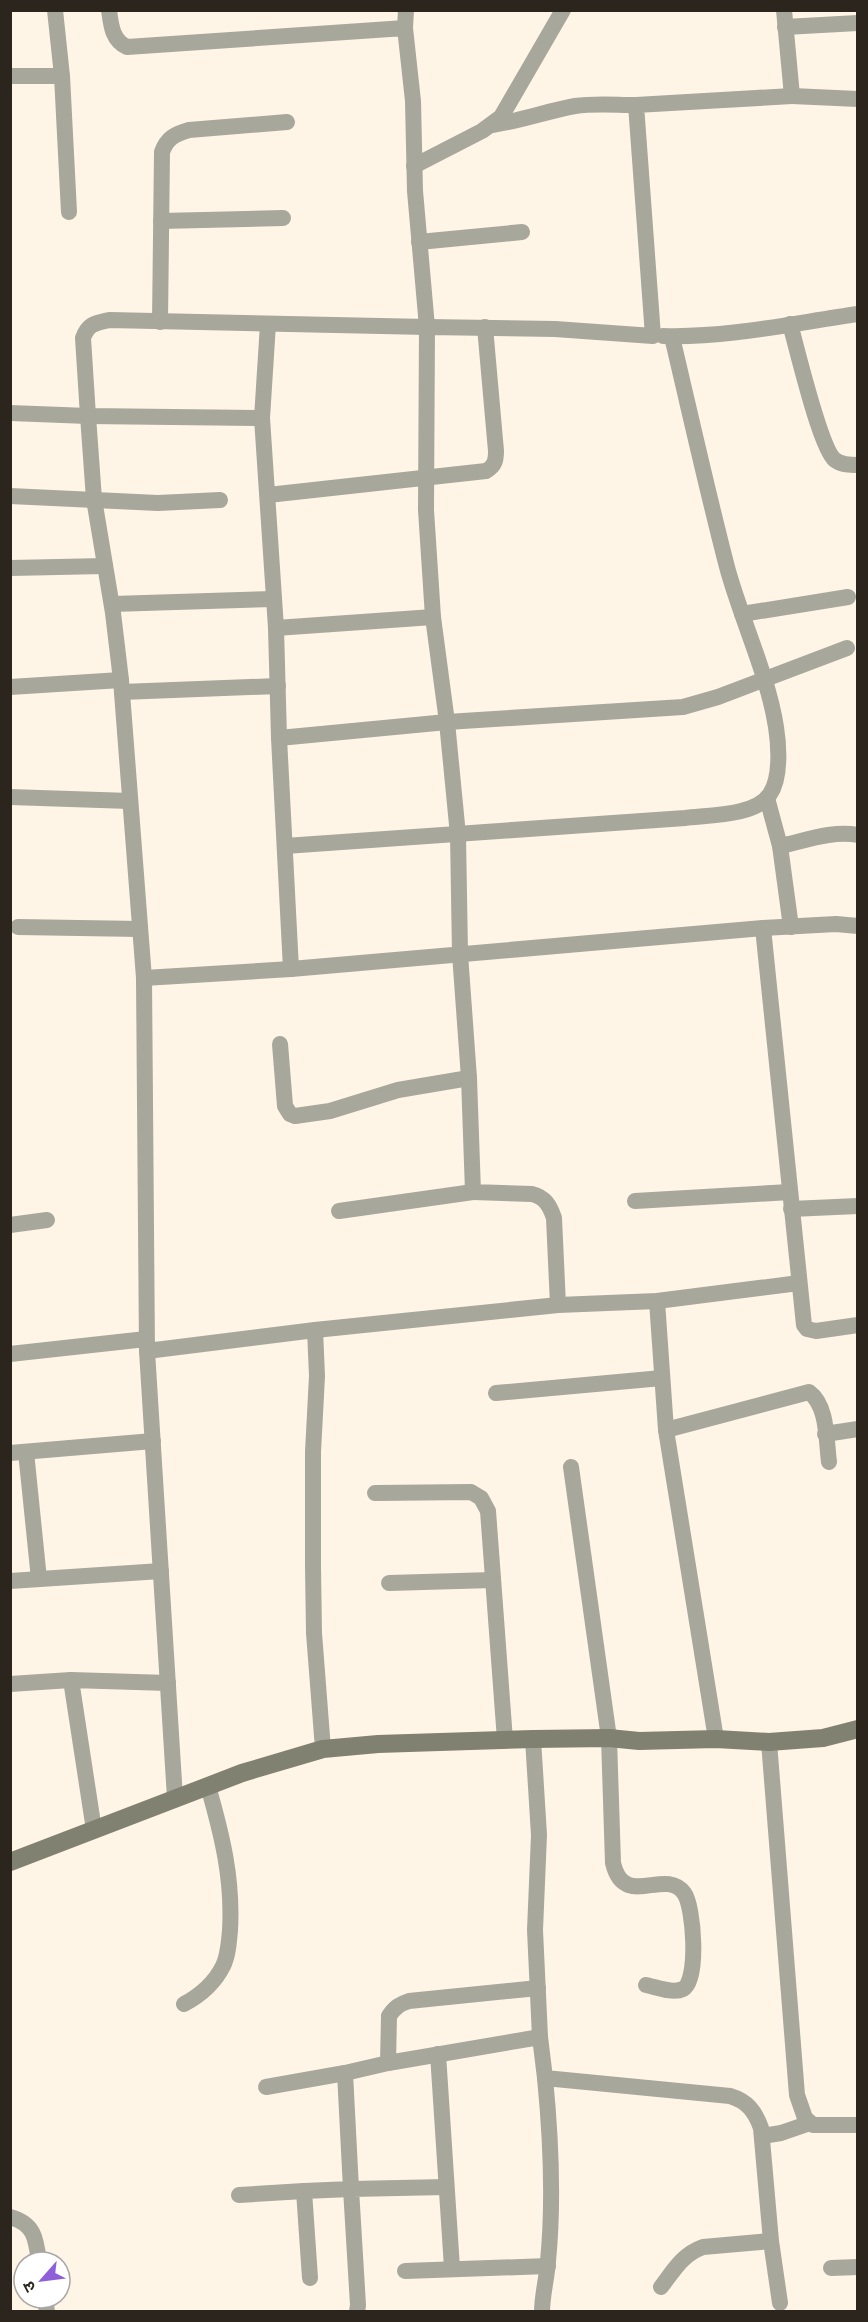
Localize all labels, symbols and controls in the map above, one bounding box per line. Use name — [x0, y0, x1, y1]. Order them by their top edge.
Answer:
north arrow — [12, 2250, 72, 2310]
text: उ — [18, 2278, 40, 2295]

